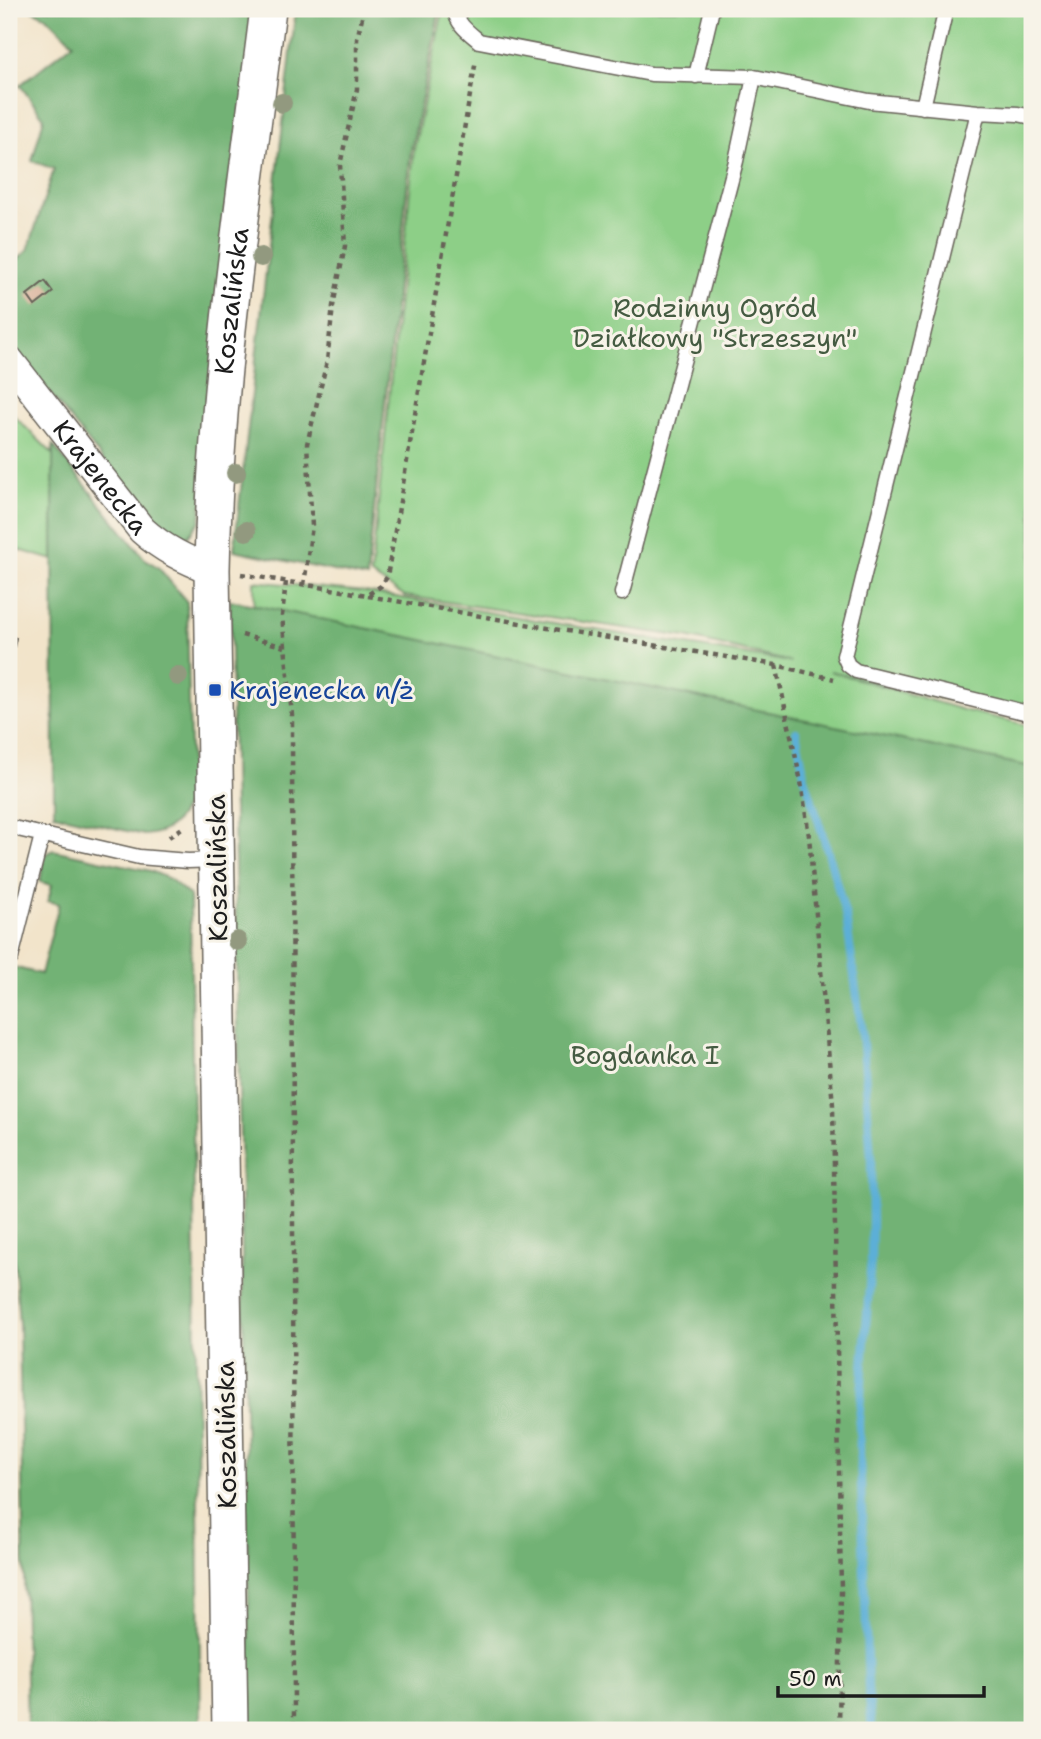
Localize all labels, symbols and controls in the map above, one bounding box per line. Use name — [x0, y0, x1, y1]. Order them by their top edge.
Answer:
street label: Koszalińska — [206, 225, 257, 376]
park label: Rodzinny Ogród Działkowy "Strzeszyn" — [573, 290, 857, 355]
street label: Krajenecka — [45, 412, 157, 542]
place label: Krajenecka n/ż — [229, 672, 414, 707]
marker: Krajenecka n/ż — [207, 682, 223, 698]
street label: Koszalińska — [198, 794, 235, 942]
park label: Bogdanka I — [571, 1037, 719, 1072]
street label: Koszalińska — [207, 1361, 244, 1509]
scale bar — [778, 1655, 985, 1699]
text: 50 m — [789, 1665, 842, 1693]

